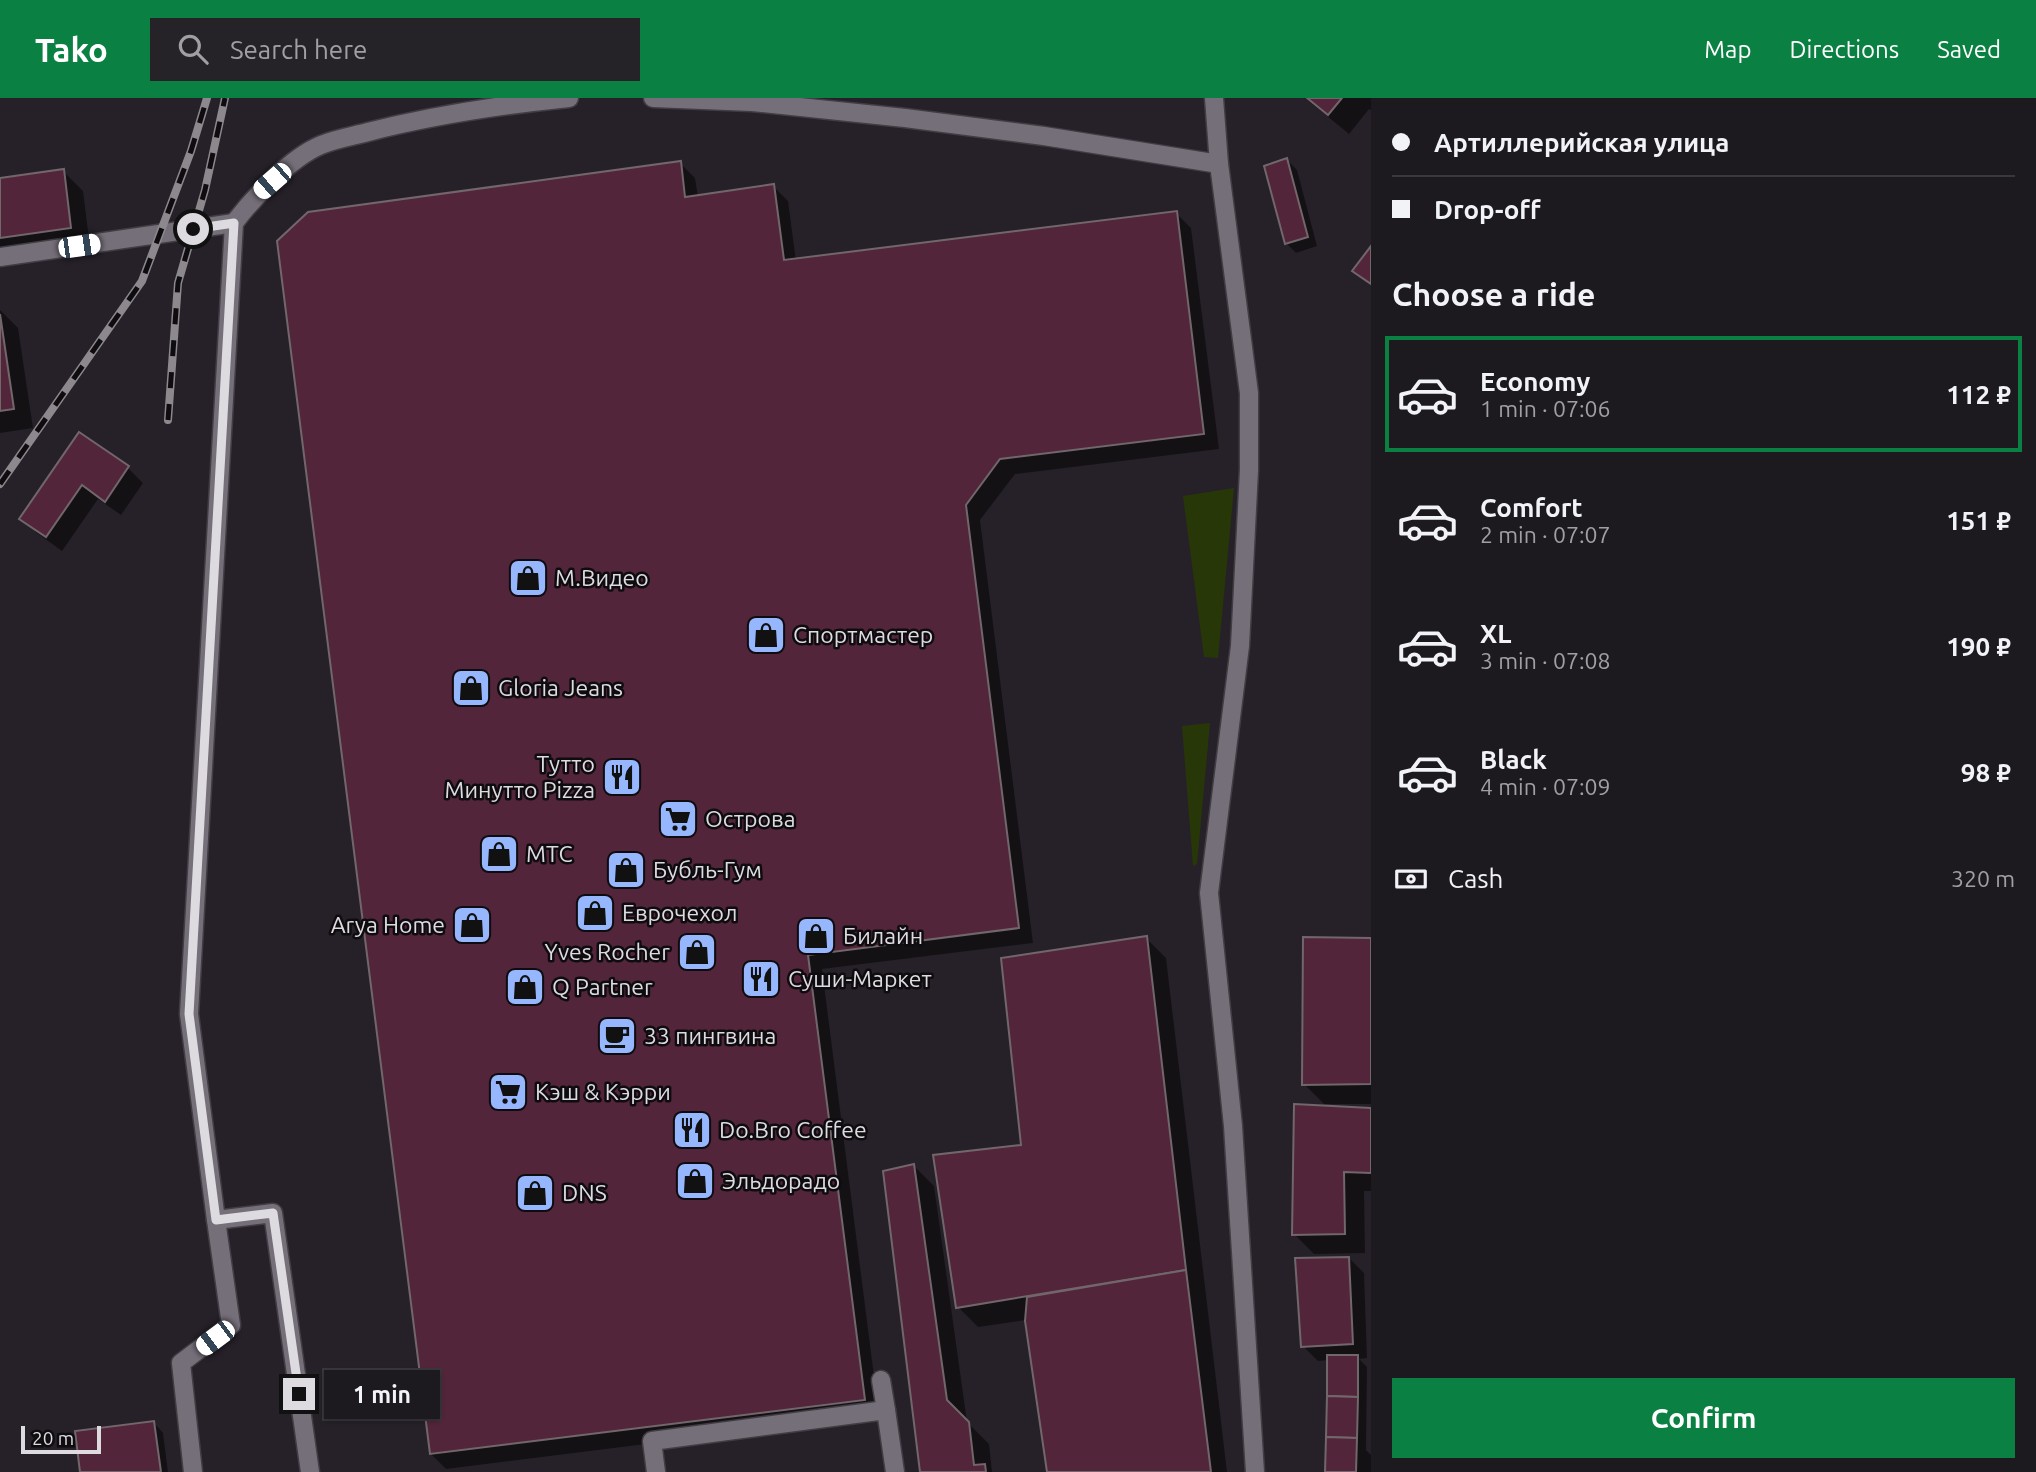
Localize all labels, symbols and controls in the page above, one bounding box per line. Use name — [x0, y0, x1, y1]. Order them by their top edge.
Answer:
search box — [150, 18, 640, 81]
icon: search — [174, 30, 212, 68]
text: Tako — [35, 31, 108, 68]
text: Search here — [230, 35, 367, 64]
text: Map — [1704, 36, 1751, 63]
text: Directions — [1789, 36, 1899, 63]
text: Saved — [1937, 36, 2001, 63]
text: Артиллерийская улица — [1434, 128, 1729, 157]
car — [250, 159, 295, 203]
text: Drop-off — [1434, 195, 1541, 224]
route start — [177, 213, 209, 245]
car — [57, 233, 102, 259]
text: Choose a ride — [1392, 276, 1595, 312]
icon: car — [1396, 363, 1459, 426]
text: Economy — [1480, 367, 1590, 396]
text: 112 ₽ — [1946, 380, 2011, 409]
text: 1 min · 07:06 — [1480, 396, 1611, 421]
icon: car — [1396, 489, 1459, 552]
text: Comfort — [1480, 493, 1583, 522]
text: 151 ₽ — [1946, 506, 2011, 535]
text: 2 min · 07:07 — [1480, 522, 1611, 547]
shop icon: М.Видео — [507, 557, 549, 599]
place label: М.Видео — [555, 565, 649, 590]
shop icon: Спортмастер — [745, 614, 787, 656]
icon: car — [1396, 615, 1459, 678]
text: XL — [1480, 619, 1511, 648]
place label: Спортмастер — [793, 622, 933, 647]
text: 190 ₽ — [1946, 632, 2011, 661]
text: 3 min · 07:08 — [1480, 648, 1611, 673]
shop icon: Gloria Jeans — [450, 667, 492, 709]
place label: Gloria Jeans — [498, 675, 623, 700]
icon: car — [1396, 741, 1459, 804]
text: Black — [1480, 745, 1547, 774]
place label: Тутто Минутто Pizza — [444, 751, 595, 802]
restaurant icon: Тутто Минутто Pizza — [601, 756, 643, 798]
text: 98 ₽ — [1961, 758, 2011, 787]
text: 4 min · 07:09 — [1480, 774, 1611, 799]
supermarket icon: Острова — [657, 798, 699, 840]
place label: Острова — [705, 806, 795, 831]
shop icon: МТС — [478, 833, 520, 875]
place label: МТС — [526, 841, 573, 866]
shop icon: Бубль-Гум — [605, 849, 647, 891]
place label: Бубль-Гум — [653, 857, 762, 882]
icon: cash — [1392, 860, 1430, 898]
text: Cash — [1448, 864, 1503, 893]
text: 320 m — [1951, 866, 2015, 891]
shop icon: Еврочехол — [574, 892, 616, 934]
place label: Еврочехол — [622, 900, 737, 925]
shop icon: Arya Home — [451, 904, 493, 946]
place label: Arya Home — [331, 912, 445, 937]
shop icon: Билайн — [795, 915, 837, 957]
place label: Билайн — [843, 923, 923, 948]
shop icon: Yves Rocher — [676, 931, 718, 973]
place label: Yves Rocher — [545, 939, 670, 964]
restaurant icon: Суши-Маркет — [740, 958, 782, 1000]
shop icon: Q Partner — [504, 966, 546, 1008]
place label: Суши-Маркет — [788, 966, 932, 991]
place label: Q Partner — [552, 974, 653, 999]
cafe icon: 33 пингвина — [596, 1015, 638, 1057]
place label: 33 пингвина — [644, 1023, 776, 1048]
supermarket icon: Кэш & Кэрри — [487, 1071, 529, 1113]
place label: Кэш & Кэрри — [535, 1079, 671, 1104]
restaurant icon: Do.Bro Coffee — [671, 1109, 713, 1151]
place label: Do.Bro Coffee — [719, 1117, 867, 1142]
shop icon: Эльдорадо — [674, 1160, 716, 1202]
place label: Эльдорадо — [722, 1168, 840, 1193]
shop icon: DNS — [514, 1172, 556, 1214]
place label: DNS — [562, 1180, 607, 1205]
car — [192, 1317, 239, 1359]
callout: 1 min — [324, 1370, 439, 1418]
route end — [283, 1378, 315, 1410]
button: Confirm — [1392, 1378, 2015, 1458]
text: 1 min — [353, 1382, 411, 1407]
scale bar — [21, 1423, 102, 1455]
text: 20 m — [32, 1427, 74, 1449]

